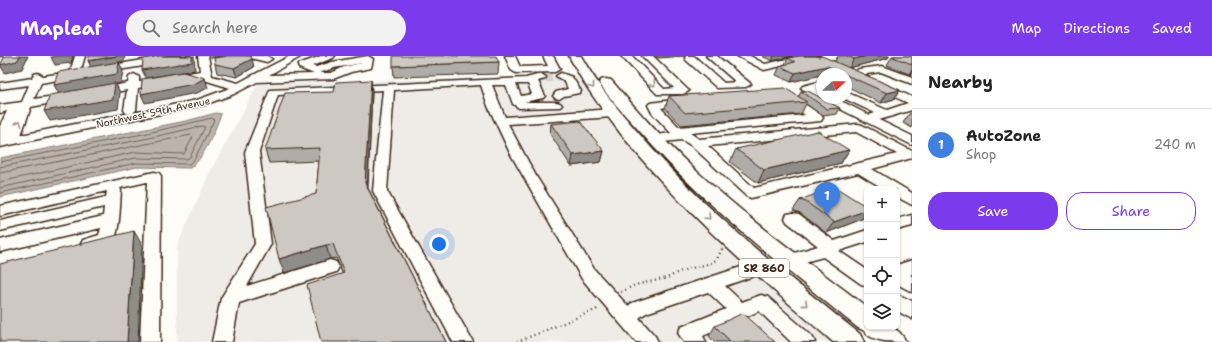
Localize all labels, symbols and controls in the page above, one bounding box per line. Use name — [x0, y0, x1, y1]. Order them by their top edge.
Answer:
search box — [126, 10, 406, 46]
text: Mapleaf — [20, 16, 102, 41]
icon: search — [140, 17, 162, 39]
text: Search here — [172, 18, 258, 38]
text: Map — [1012, 19, 1042, 37]
text: Directions — [1064, 19, 1130, 37]
text: Saved — [1152, 19, 1192, 37]
north arrow — [816, 68, 852, 104]
text: Nearby — [928, 71, 993, 93]
one-way arrow — [649, 79, 656, 87]
one-way arrow — [587, 81, 594, 88]
street label: Northwest 59th Avenue — [95, 94, 212, 131]
one-way arrow — [14, 119, 22, 127]
text: AutoZone — [966, 126, 1041, 146]
text: 1 — [938, 136, 944, 153]
text: 240 m — [1154, 136, 1196, 153]
text: Shop — [966, 146, 996, 163]
pin: 1 — [814, 182, 840, 215]
map controls — [864, 186, 900, 330]
button: + — [864, 186, 900, 222]
button: Save — [928, 192, 1058, 230]
button: Share — [1066, 192, 1196, 230]
one-way arrow — [703, 213, 711, 220]
button: − — [864, 222, 900, 258]
your location — [429, 234, 449, 254]
button: locate — [864, 258, 900, 294]
road number: SR 860 — [739, 259, 789, 277]
button: layers — [864, 294, 900, 330]
one-way arrow — [800, 299, 808, 306]

